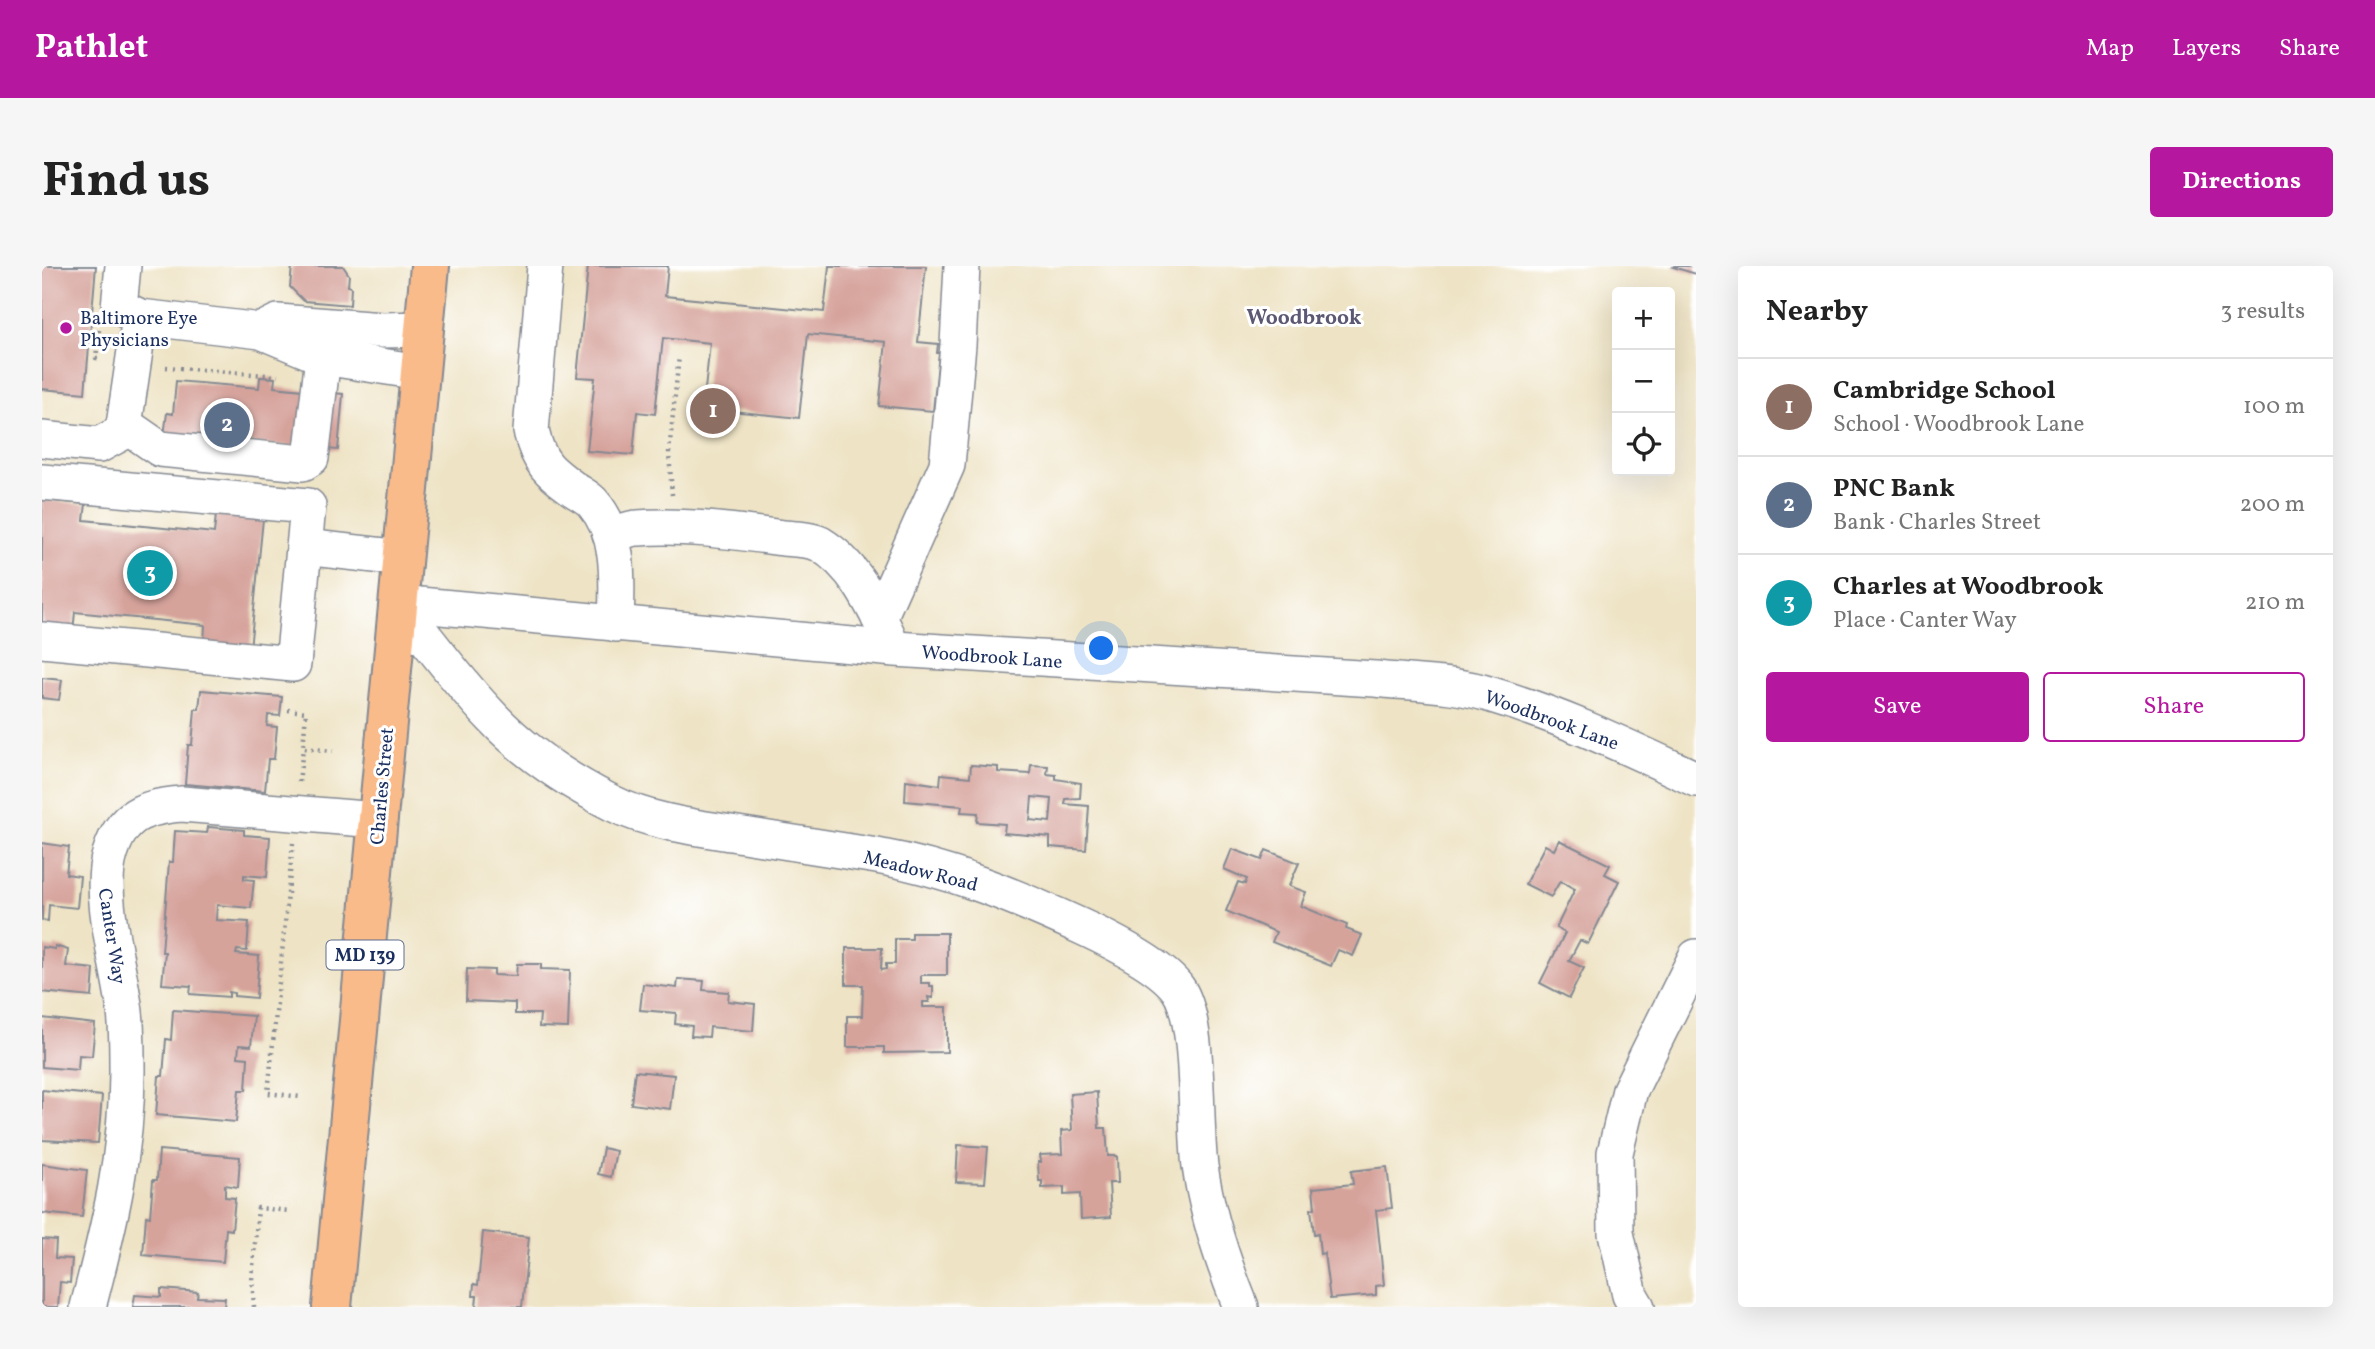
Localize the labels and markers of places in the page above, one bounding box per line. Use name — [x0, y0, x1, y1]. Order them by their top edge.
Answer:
place label: Baltimore Eye Physicians — [80, 306, 198, 354]
marker: Baltimore Eye Physicians — [58, 320, 74, 336]
pin: 1 — [690, 385, 736, 437]
pin: 2 — [204, 399, 250, 451]
pin: 3 — [127, 547, 173, 599]

